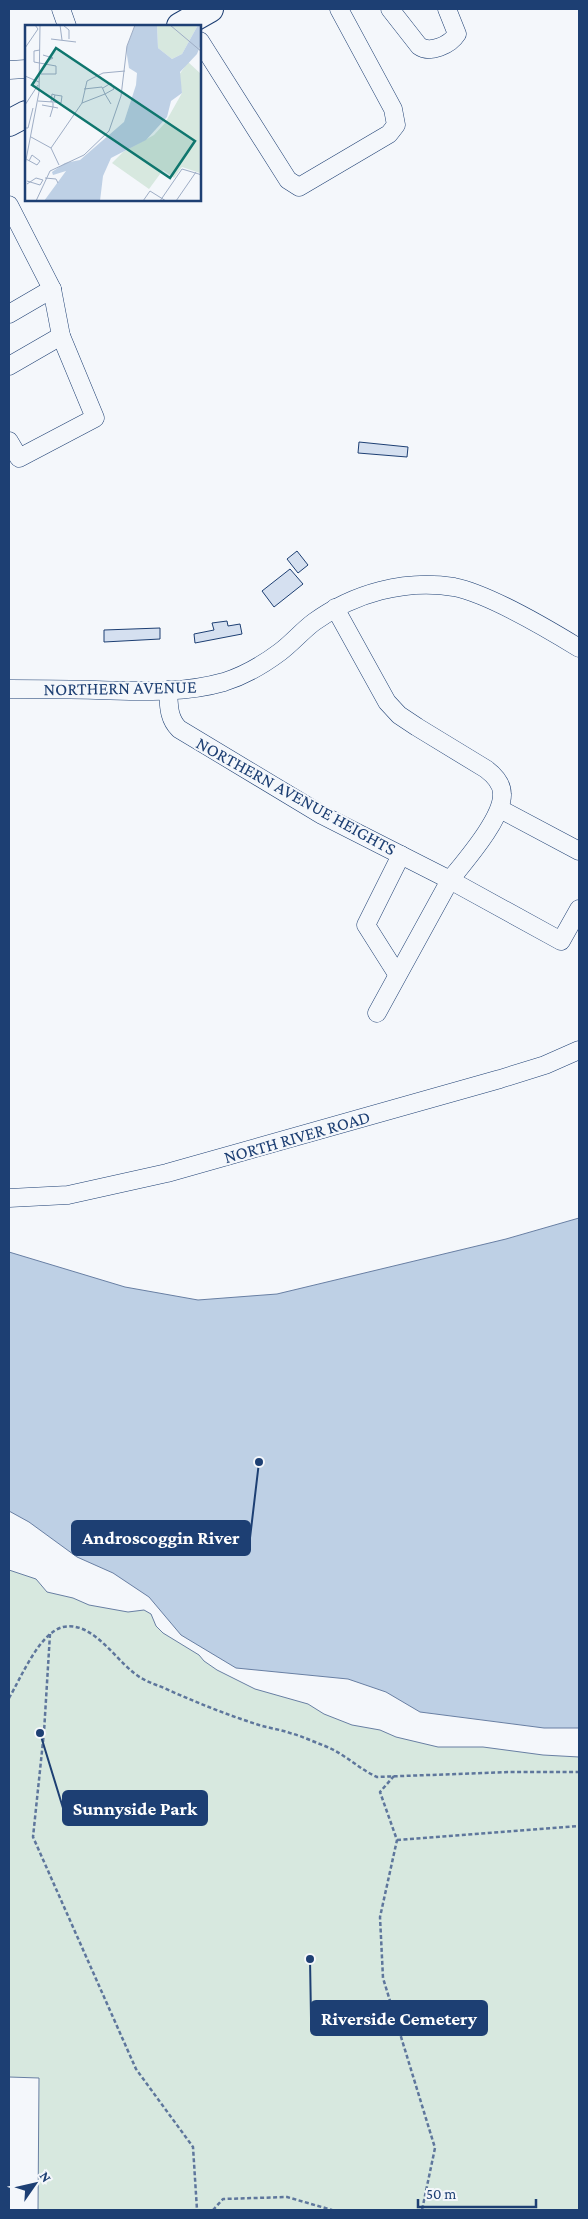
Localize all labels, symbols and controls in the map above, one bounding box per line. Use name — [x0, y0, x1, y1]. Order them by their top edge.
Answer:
inset map — [25, 25, 201, 201]
street label: NORTHERN AVENUE — [43, 677, 197, 699]
street label: NORTHERN AVENUE HEIGHTS — [193, 733, 399, 859]
street label: NORTH RIVER ROAD — [222, 1107, 372, 1167]
callout: Androscoggin River — [72, 1521, 250, 1555]
text: Androscoggin River — [81, 1527, 240, 1548]
callout: Sunnyside Park — [63, 1791, 207, 1825]
text: Sunnyside Park — [73, 1798, 198, 1819]
callout: Riverside Cemetery — [311, 2001, 487, 2035]
text: Riverside Cemetery — [321, 2008, 478, 2029]
north arrow — [10, 2159, 60, 2209]
text: N — [36, 2168, 55, 2186]
scale bar — [418, 2176, 536, 2208]
text: 50 m — [426, 2186, 456, 2202]

